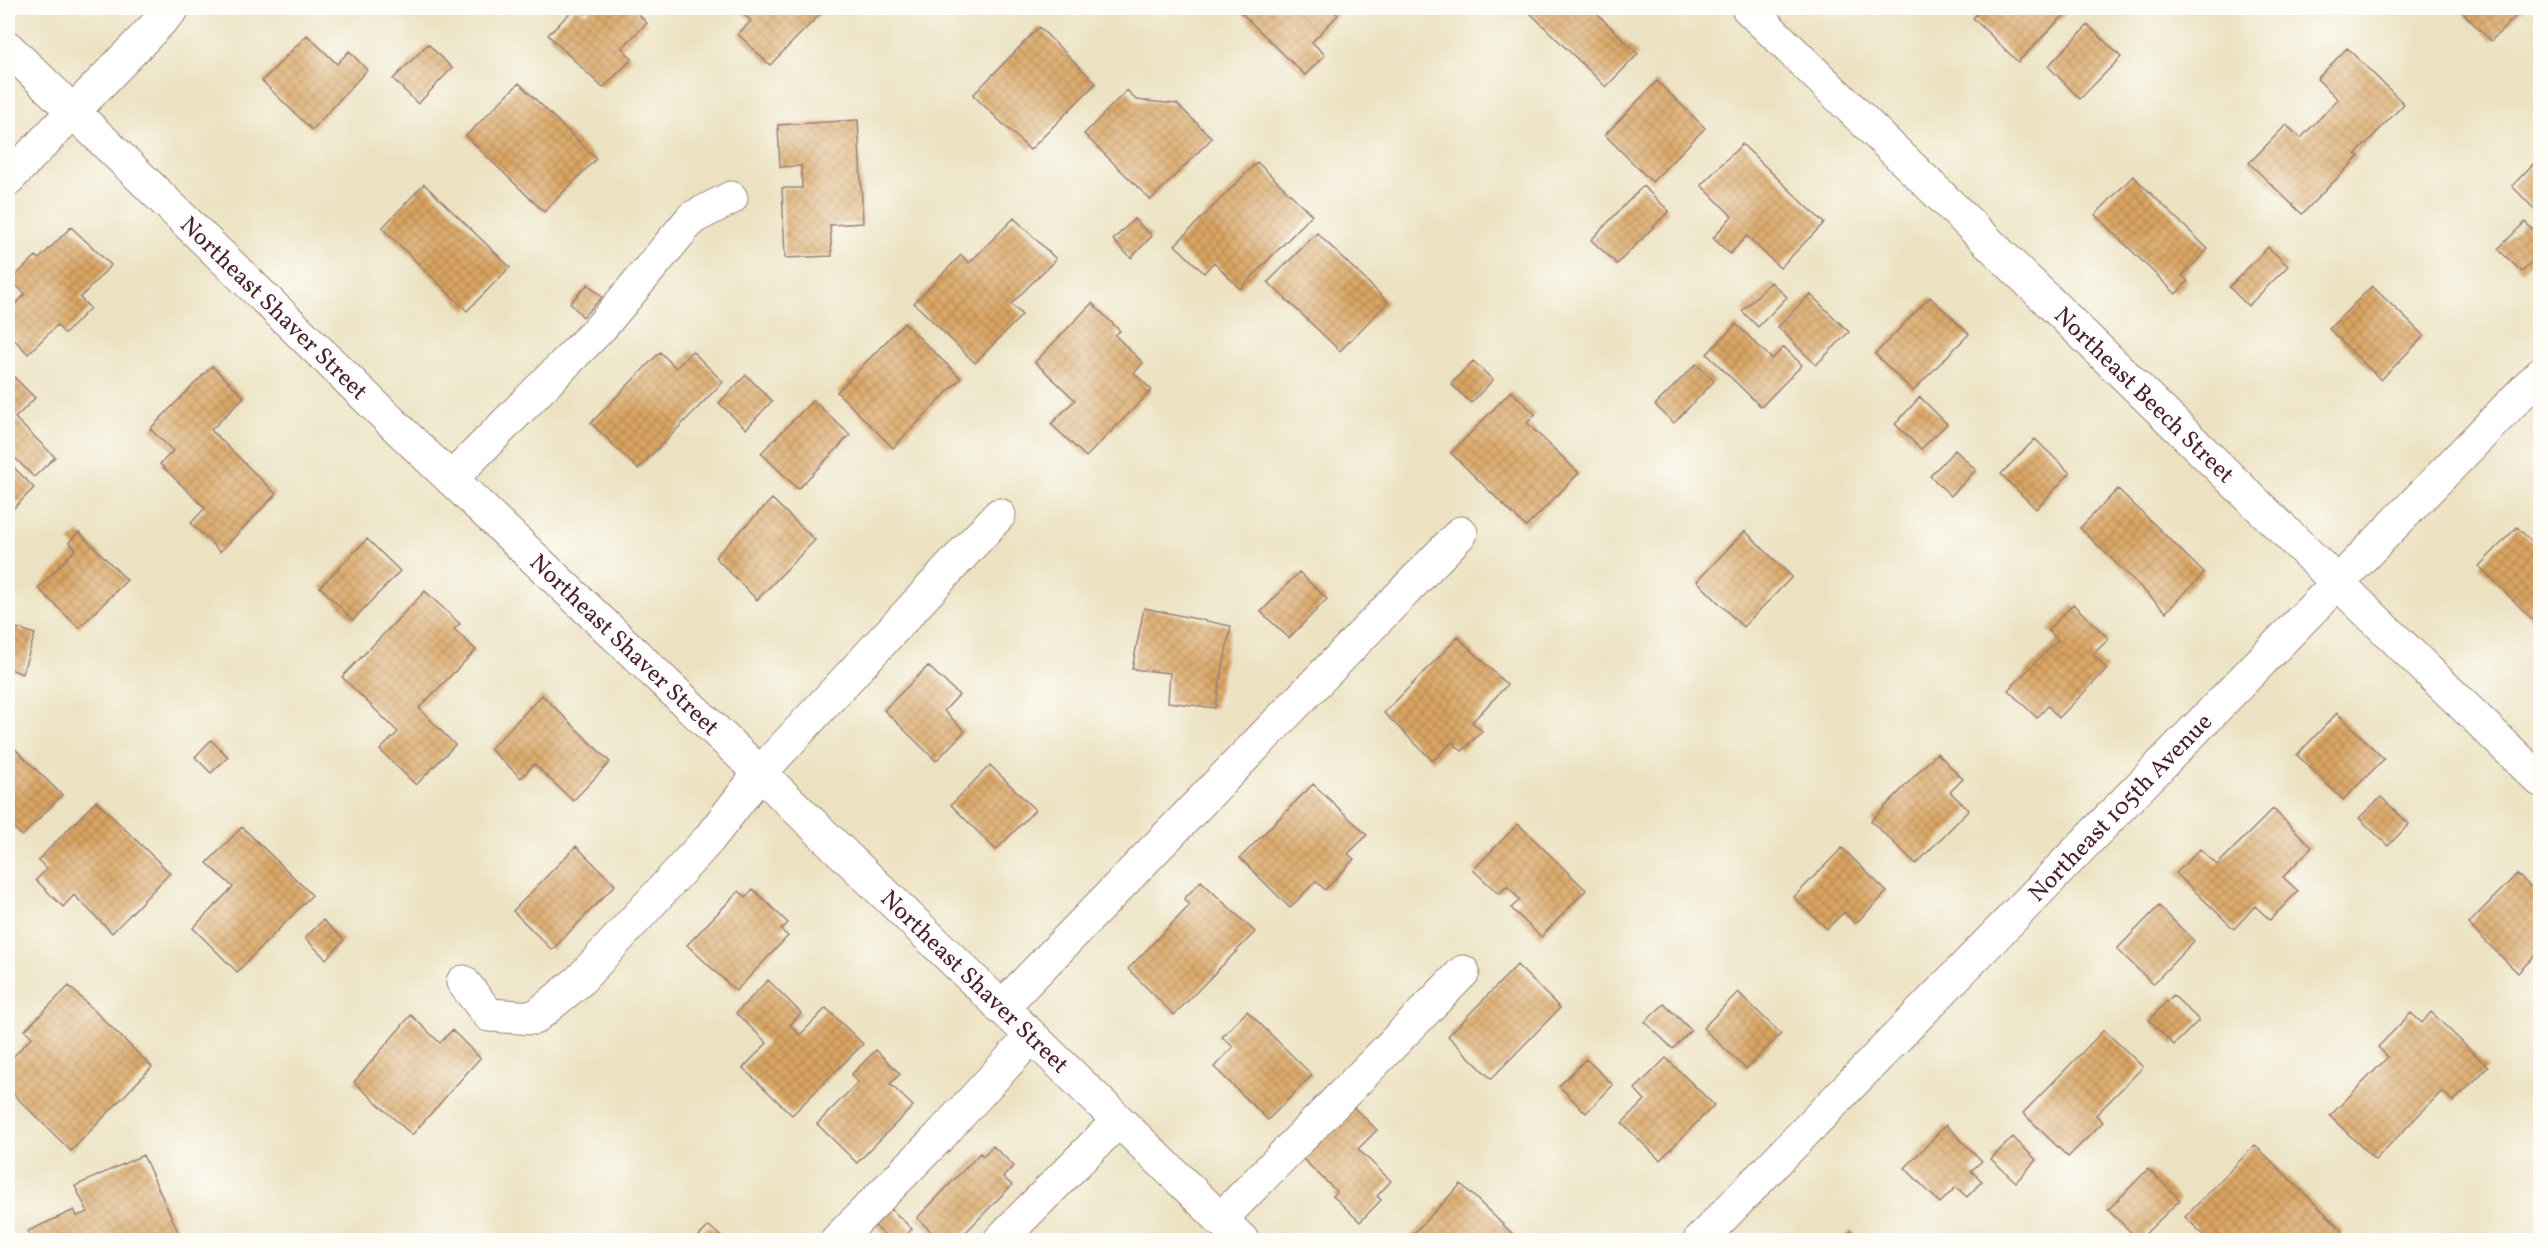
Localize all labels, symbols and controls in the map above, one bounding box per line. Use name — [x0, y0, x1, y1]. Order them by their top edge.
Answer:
street label: Northeast Shaver Street — [171, 209, 375, 409]
street label: Northeast Beech Street — [2045, 300, 2241, 492]
street label: Northeast Shaver Street — [521, 547, 726, 745]
street label: Northeast 105th Avenue — [2022, 706, 2221, 911]
street label: Northeast Shaver Street — [872, 883, 1076, 1082]

